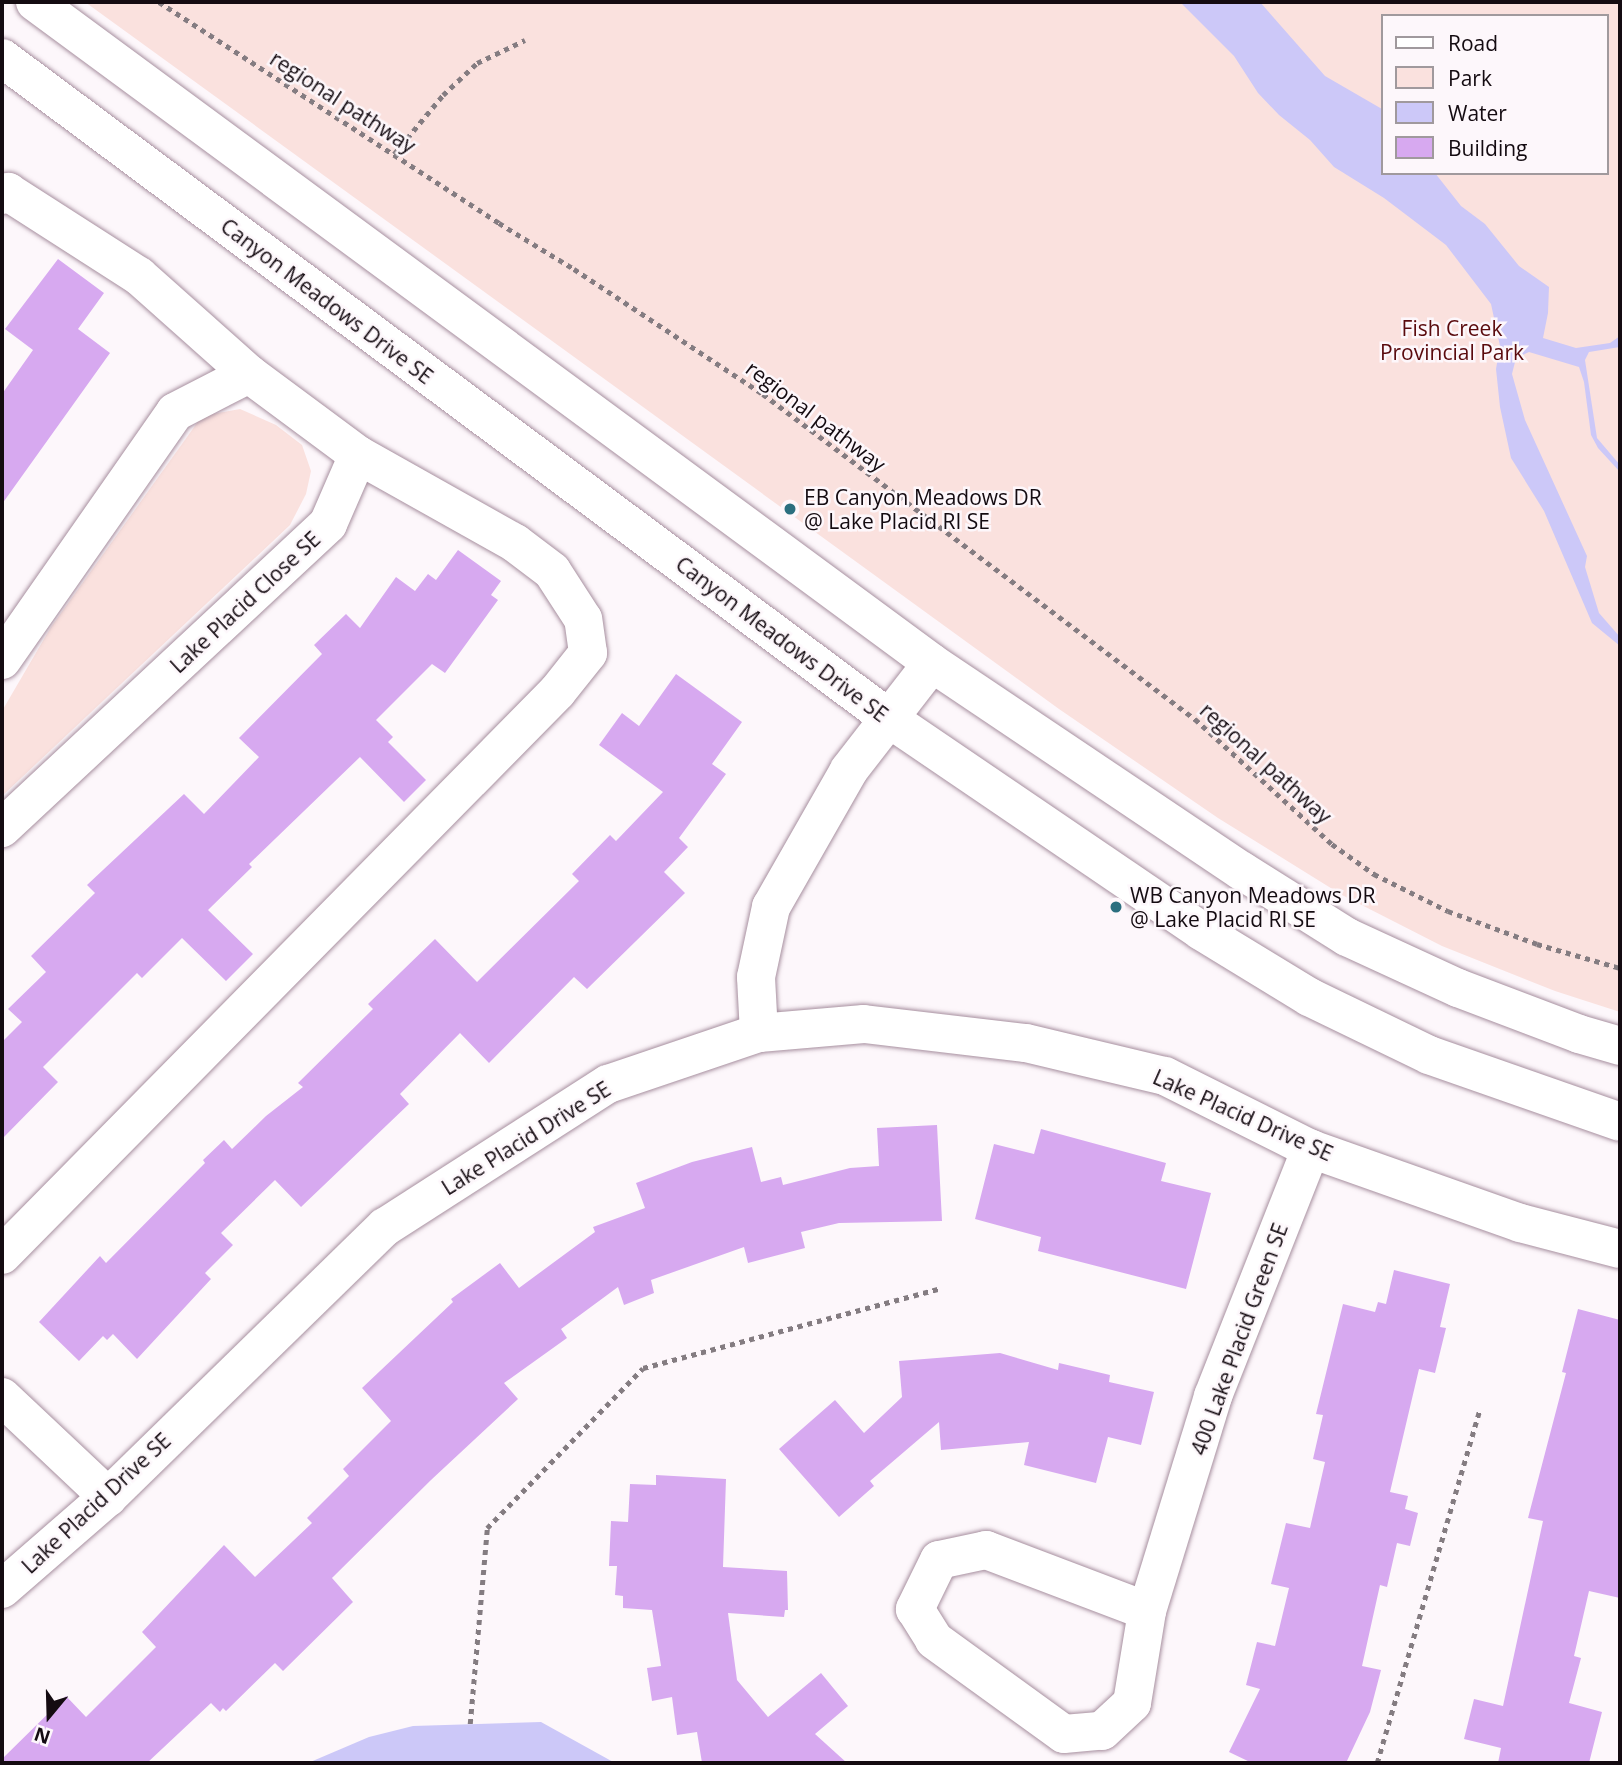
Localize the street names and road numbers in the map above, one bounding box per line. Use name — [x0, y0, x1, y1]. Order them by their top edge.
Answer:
street label: regional pathway — [266, 46, 420, 158]
street label: Canyon Meadows Drive SE — [216, 213, 438, 389]
street label: regional pathway — [741, 355, 891, 477]
street label: Lake Placid Close SE — [165, 526, 325, 678]
street label: Canyon Meadows Drive SE — [671, 551, 893, 727]
street label: regional pathway — [1195, 697, 1337, 829]
street label: Lake Placid Drive SE — [1149, 1064, 1337, 1166]
street label: Lake Placid Drive SE — [437, 1076, 615, 1200]
street label: 400 Lake Placid Green SE — [1185, 1220, 1293, 1458]
street label: Lake Placid Drive SE — [16, 1428, 176, 1578]

